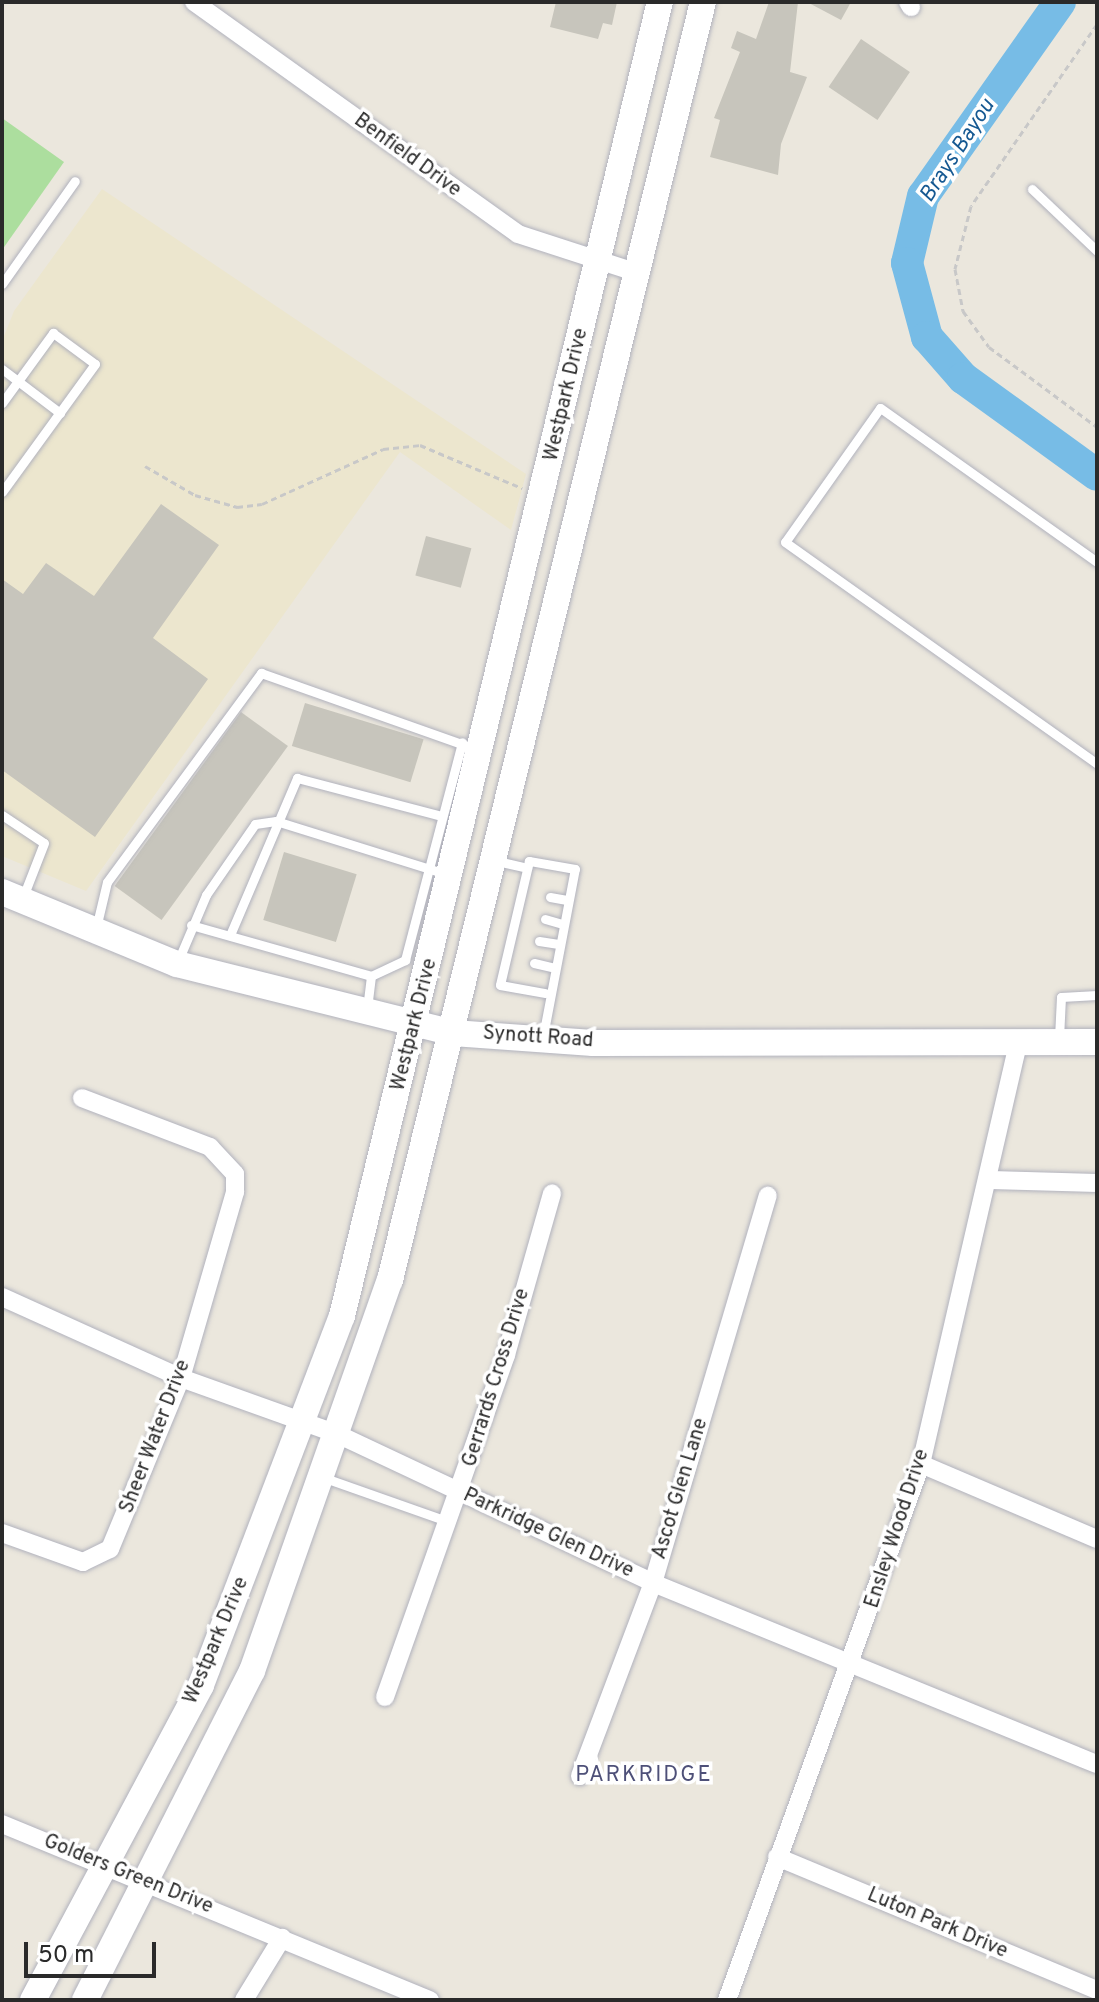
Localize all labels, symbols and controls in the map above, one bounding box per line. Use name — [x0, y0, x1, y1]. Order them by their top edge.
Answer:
water label: Brays Bayou — [915, 94, 1001, 208]
street label: Benfield Drive — [349, 109, 465, 203]
street label: Westpark Drive — [540, 326, 594, 464]
street label: Westpark Drive — [387, 956, 443, 1094]
street label: Synott Road — [482, 1022, 594, 1054]
street label: Gerrards Cross Drive — [458, 1286, 536, 1470]
street label: Sheer Water Drive — [116, 1357, 196, 1517]
street label: Ascot Glen Lane — [648, 1416, 714, 1562]
street label: Ensley Wood Drive — [861, 1446, 935, 1612]
street label: Parkridge Glen Drive — [459, 1484, 637, 1584]
street label: Westpark Drive — [179, 1574, 255, 1708]
district label: PARKRIDGE — [575, 1763, 713, 1789]
street label: Golders Green Drive — [40, 1830, 216, 1920]
street label: Luton Park Drive — [863, 1884, 1011, 1964]
scale bar — [28, 1926, 160, 1976]
text: 50 m — [38, 1941, 94, 1971]

